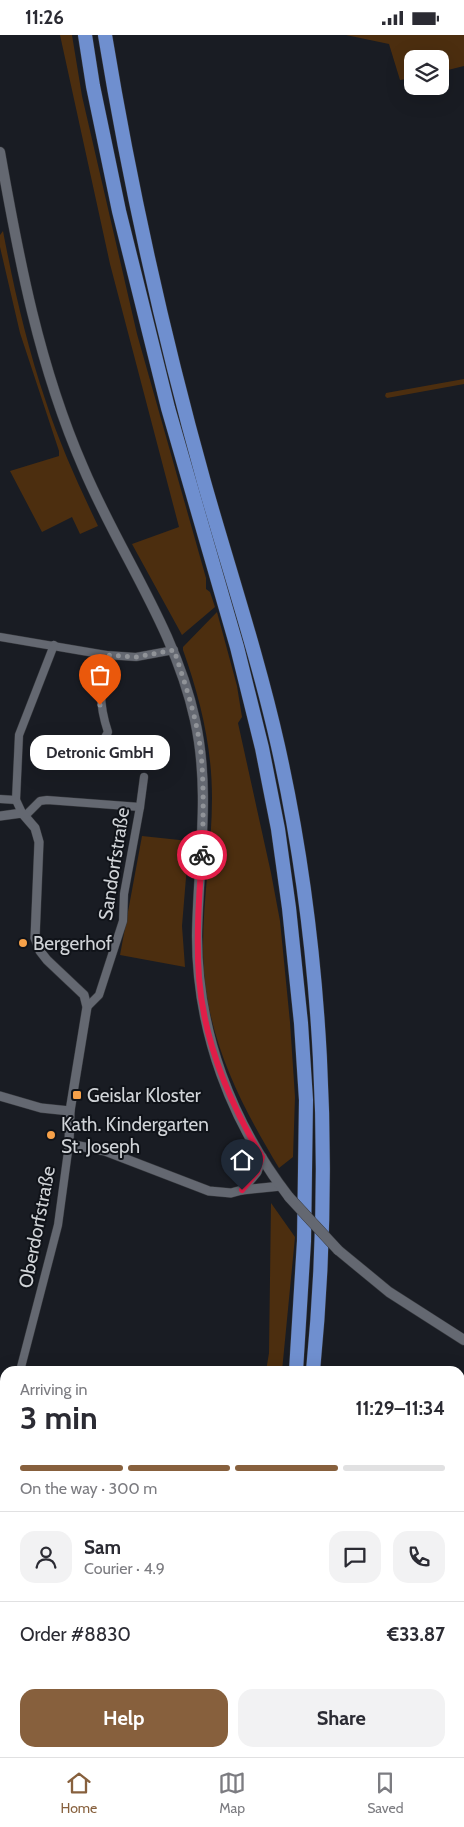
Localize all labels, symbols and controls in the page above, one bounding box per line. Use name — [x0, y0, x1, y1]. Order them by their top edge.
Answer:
text: 11:26 — [25, 6, 64, 29]
map controls — [404, 50, 449, 95]
button: layers — [404, 50, 449, 95]
pin — [79, 654, 121, 705]
icon: bag — [86, 661, 114, 689]
callout: Detronic GmbH — [30, 735, 170, 770]
text: Detronic GmbH — [46, 743, 154, 762]
street label: Sandorfstraße — [94, 806, 134, 922]
courier — [177, 830, 227, 880]
icon: bike — [188, 841, 216, 869]
place label: Bergerhof — [33, 932, 113, 955]
marker: Bergerhof — [17, 937, 29, 949]
place label: Geislar Kloster — [87, 1084, 201, 1107]
marker: Geislar Kloster — [71, 1089, 83, 1101]
place label: Kath. Kindergarten St. Joseph — [61, 1113, 209, 1158]
marker: Kath. Kindergarten St. Joseph — [45, 1129, 57, 1141]
pin — [221, 1139, 263, 1190]
icon: home — [228, 1146, 256, 1174]
street label: Oberdorfstraße — [14, 1164, 60, 1290]
text: Arriving in — [20, 1380, 87, 1399]
text: 11:29–11:34 — [355, 1397, 445, 1420]
text: 3 min — [20, 1398, 98, 1437]
text: On the way · 300 m — [20, 1479, 157, 1498]
button: person — [20, 1531, 72, 1583]
button: chat — [329, 1531, 381, 1583]
button: phone — [393, 1531, 445, 1583]
text: Sam — [84, 1536, 121, 1559]
text: Courier · 4.9 — [84, 1559, 165, 1578]
text: Order #8830 — [20, 1623, 131, 1646]
text: €33.87 — [387, 1623, 445, 1646]
button: Help — [20, 1689, 228, 1747]
button: Share — [238, 1689, 445, 1747]
tab: Home — [60, 1769, 97, 1817]
tab: Map — [218, 1769, 246, 1817]
tab: Saved — [367, 1769, 404, 1817]

